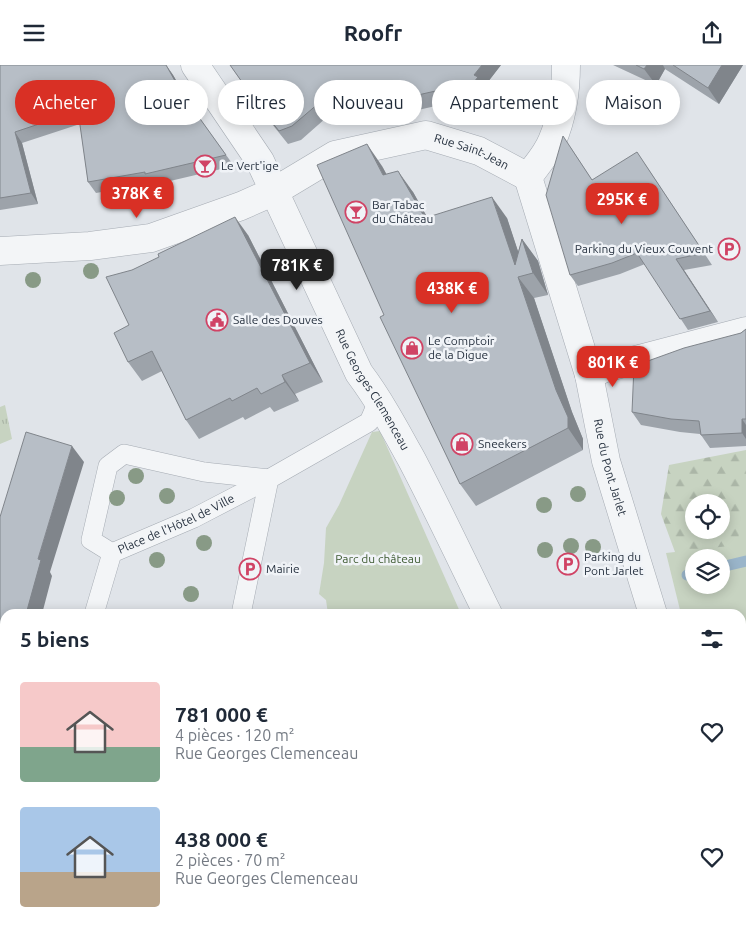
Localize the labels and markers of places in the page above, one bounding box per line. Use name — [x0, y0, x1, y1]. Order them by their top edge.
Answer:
bar icon: Le Vert'ige — [193, 154, 217, 178]
place label: Le Vert'ige — [221, 159, 279, 172]
pin: 378K € — [96, 177, 178, 219]
pin: 295K € — [581, 183, 663, 225]
place label: Bar Tabac du Château — [372, 198, 433, 225]
bar icon: Bar Tabac du Château — [344, 200, 368, 224]
parking icon: Parking du Vieux Couvent — [717, 237, 741, 261]
place label: Parking du Vieux Couvent — [575, 242, 713, 255]
pin: 781K € — [256, 249, 338, 291]
pin: 438K € — [411, 271, 493, 314]
public building icon: Salle des Douves — [205, 308, 229, 332]
place label: Salle des Douves — [233, 313, 323, 326]
place label: Le Comptoir de la Digue — [428, 334, 495, 361]
shop icon: Le Comptoir de la Digue — [400, 336, 424, 360]
pin: 801K € — [572, 345, 654, 388]
shop icon: Sneekers — [450, 432, 474, 456]
place label: Sneekers — [478, 437, 527, 450]
place label: Parking du Pont Jarlet — [584, 550, 644, 577]
parking icon: Parking du Pont Jarlet — [556, 552, 580, 576]
parking icon: Mairie — [238, 557, 262, 581]
place label: Mairie — [266, 562, 300, 575]

